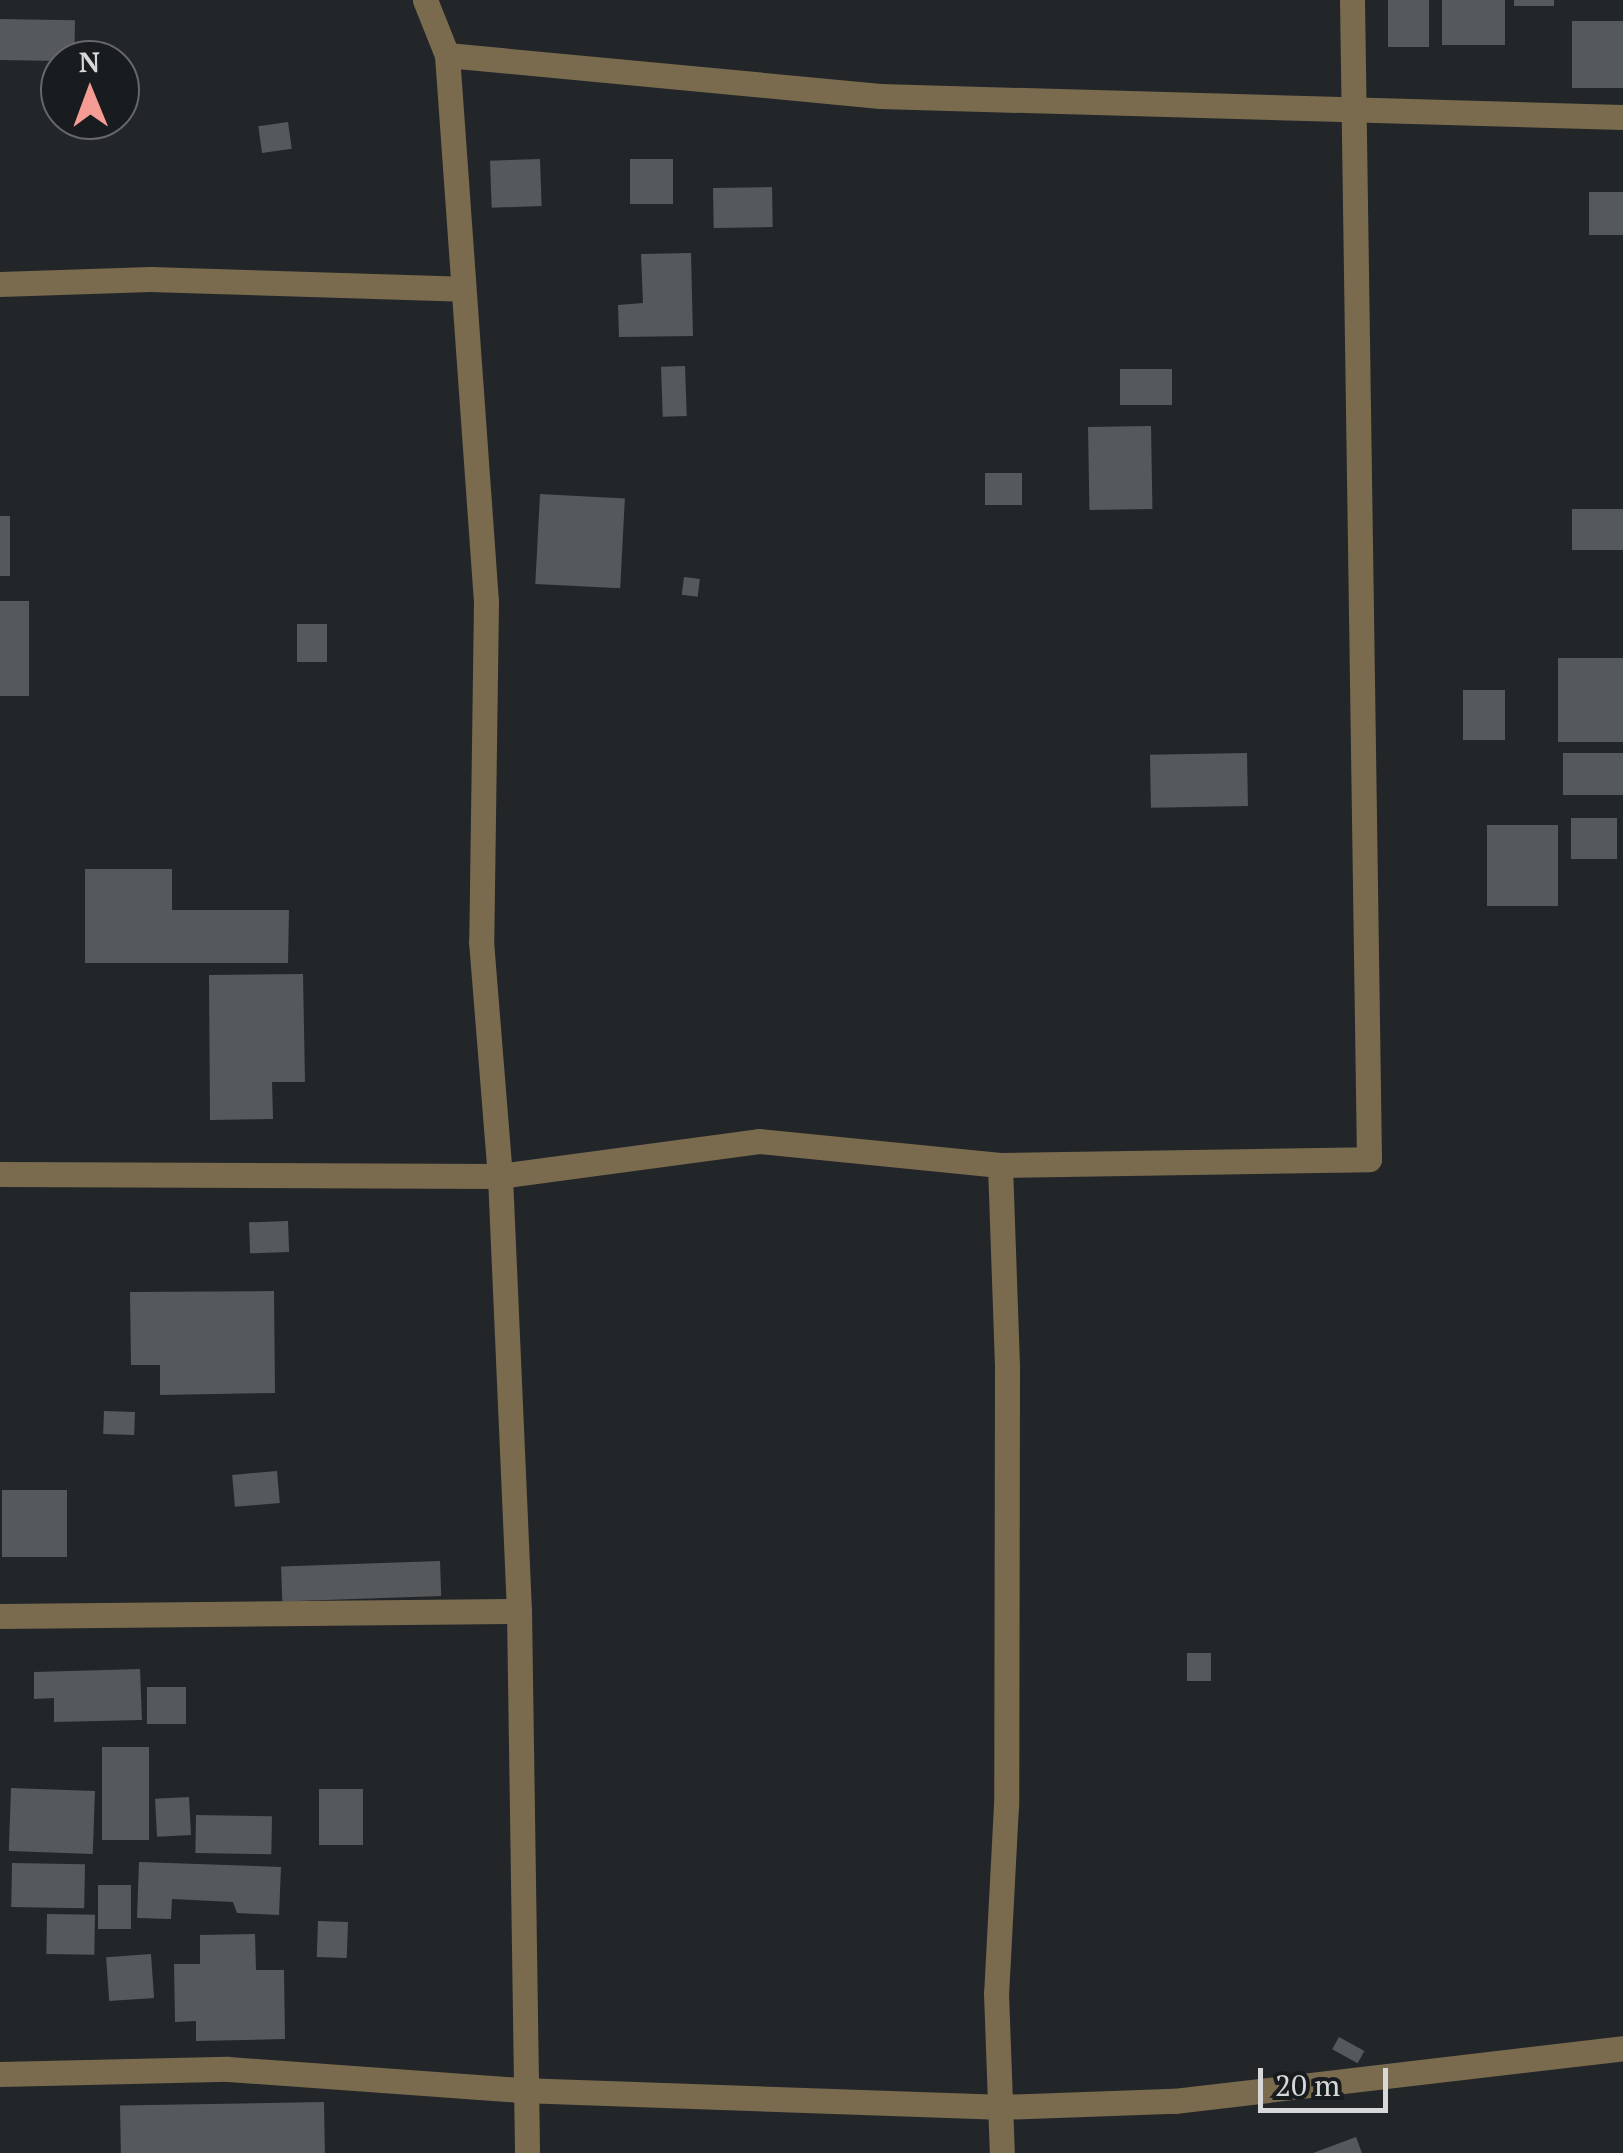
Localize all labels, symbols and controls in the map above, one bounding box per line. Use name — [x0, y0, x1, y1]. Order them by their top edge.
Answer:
north arrow — [40, 40, 140, 140]
text: N — [79, 43, 100, 80]
scale bar — [1263, 2048, 1393, 2110]
text: 20 m — [1275, 2065, 1340, 2105]

